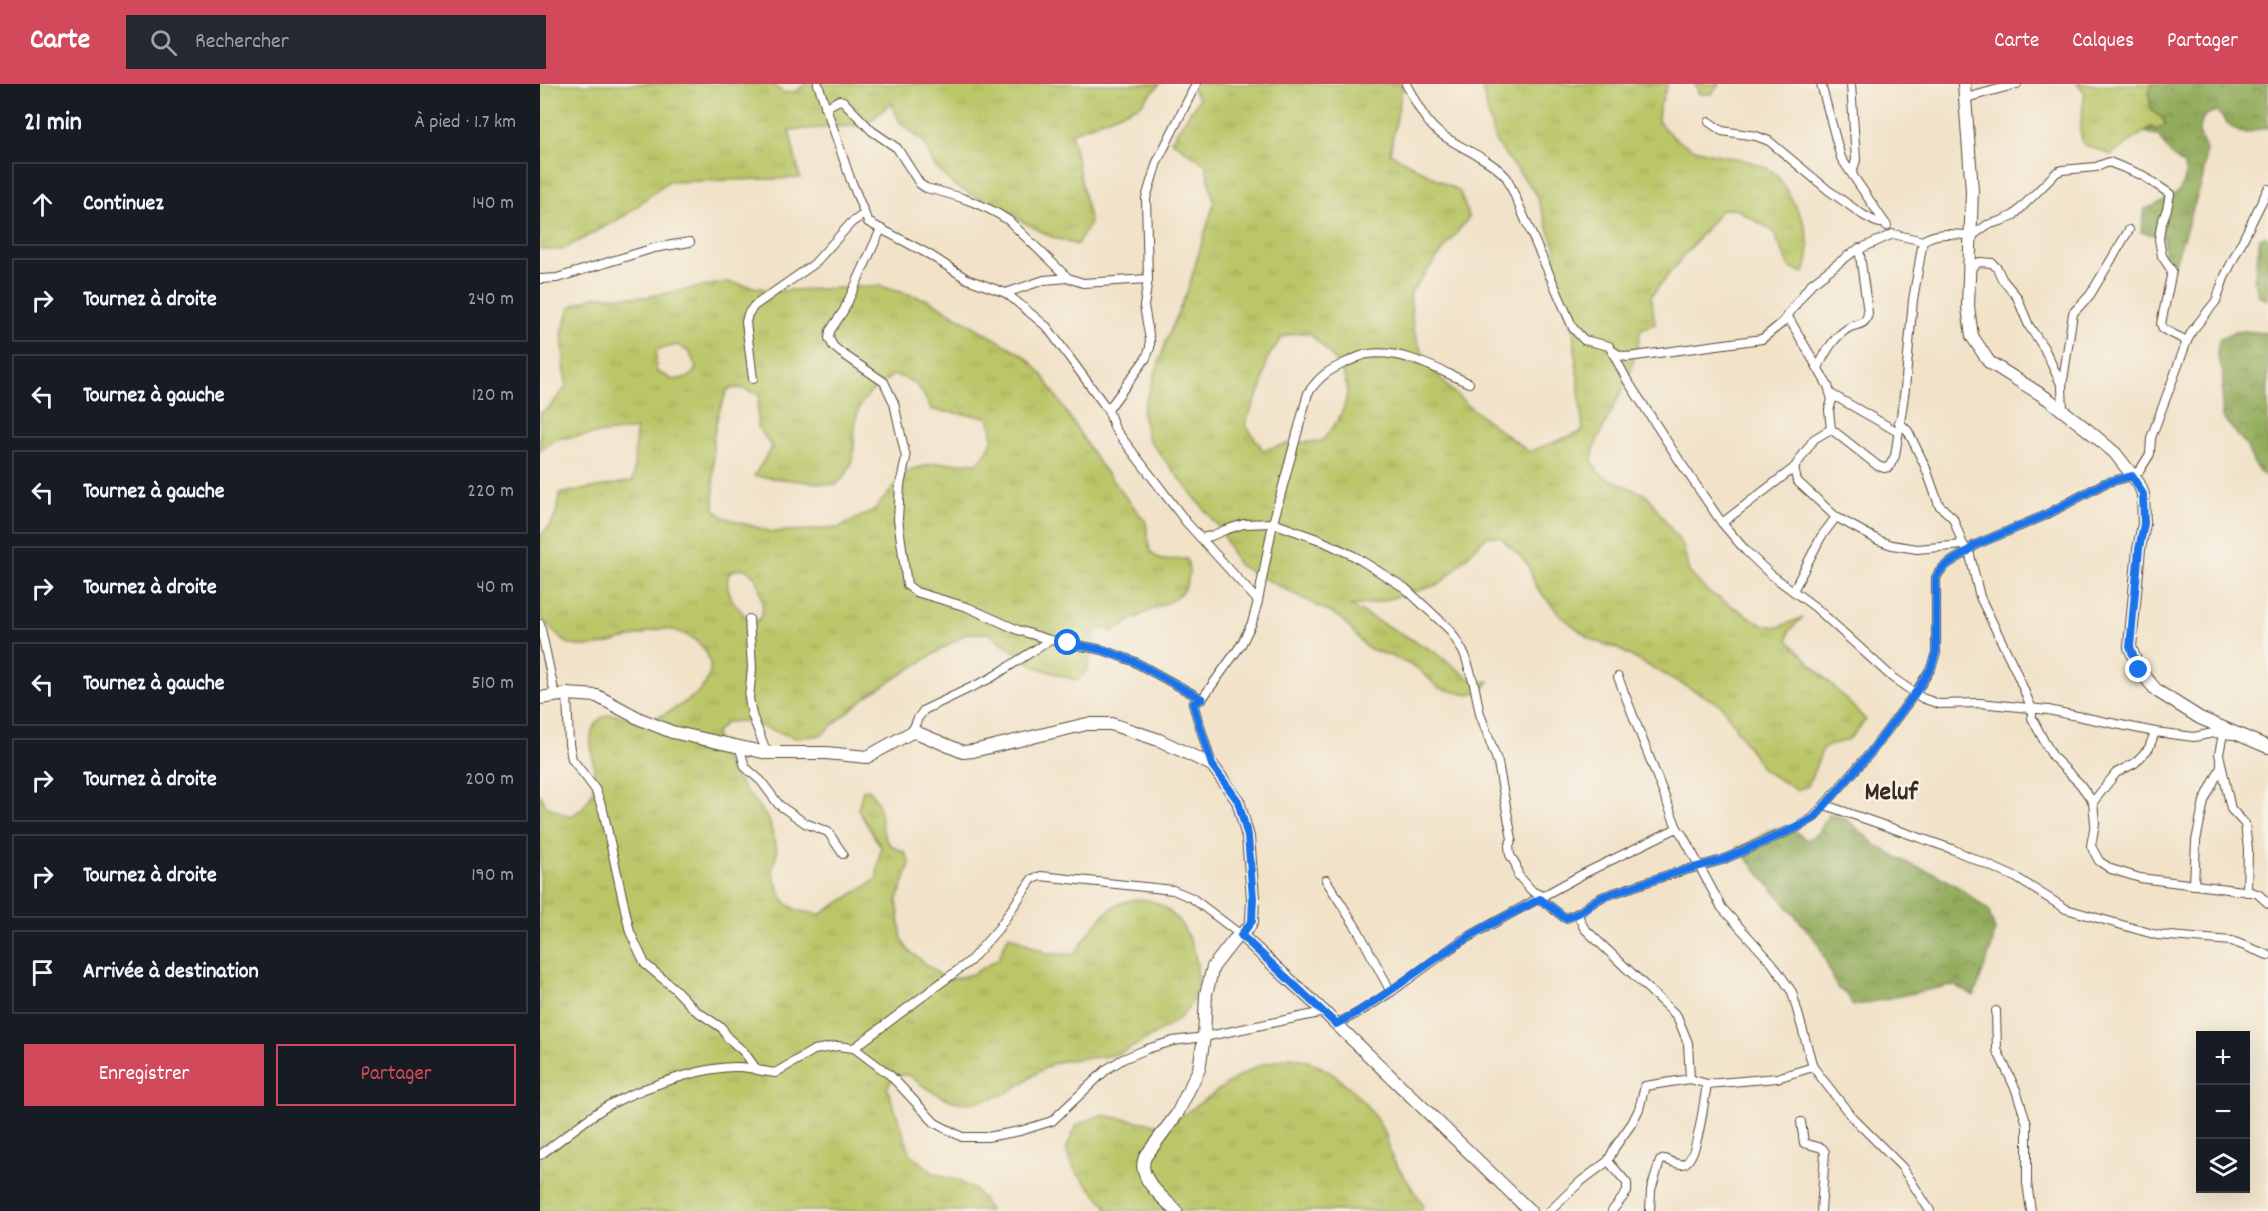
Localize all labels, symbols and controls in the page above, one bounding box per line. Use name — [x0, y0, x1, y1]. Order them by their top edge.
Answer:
search box — [126, 15, 546, 69]
text: Carte — [30, 22, 90, 62]
icon: search — [147, 26, 180, 59]
text: Rechercher — [195, 27, 289, 58]
text: Carte — [1994, 27, 2039, 57]
text: Calques — [2072, 27, 2134, 57]
text: Partager — [2167, 27, 2238, 57]
text: 21 min — [24, 105, 82, 142]
text: À pied · 1.7 km — [414, 109, 516, 137]
icon: ahead — [26, 188, 59, 221]
text: Continuez — [83, 189, 164, 220]
text: 140 m — [472, 190, 514, 218]
icon: right — [26, 284, 59, 317]
text: Tournez à droite — [83, 285, 217, 316]
text: 240 m — [468, 286, 514, 314]
icon: left — [26, 380, 59, 413]
text: Tournez à gauche — [83, 381, 225, 412]
text: 120 m — [472, 382, 514, 410]
icon: left — [26, 476, 59, 509]
text: Tournez à gauche — [83, 477, 225, 508]
text: 220 m — [467, 478, 514, 506]
icon: right — [26, 572, 59, 605]
text: Tournez à droite — [83, 573, 217, 604]
text: 40 m — [476, 574, 514, 602]
route start — [1054, 629, 1080, 655]
route end — [2125, 656, 2151, 682]
icon: left — [26, 668, 59, 701]
text: Tournez à gauche — [83, 669, 225, 700]
text: 510 m — [471, 670, 514, 698]
icon: right — [26, 764, 59, 797]
text: Tournez à droite — [83, 765, 217, 796]
text: 200 m — [465, 766, 514, 794]
district label: Meluf — [1864, 775, 1919, 812]
icon: right — [26, 860, 59, 893]
text: Tournez à droite — [83, 861, 217, 892]
text: 190 m — [471, 862, 514, 890]
icon: arrive — [26, 956, 59, 989]
text: Arrivée à destination — [83, 957, 259, 988]
map controls — [2196, 1031, 2250, 1193]
button: + — [2196, 1031, 2250, 1085]
button: Enregistrer — [24, 1044, 264, 1106]
button: Partager — [276, 1044, 516, 1106]
button: − — [2196, 1085, 2250, 1139]
button: layers — [2196, 1139, 2250, 1193]

